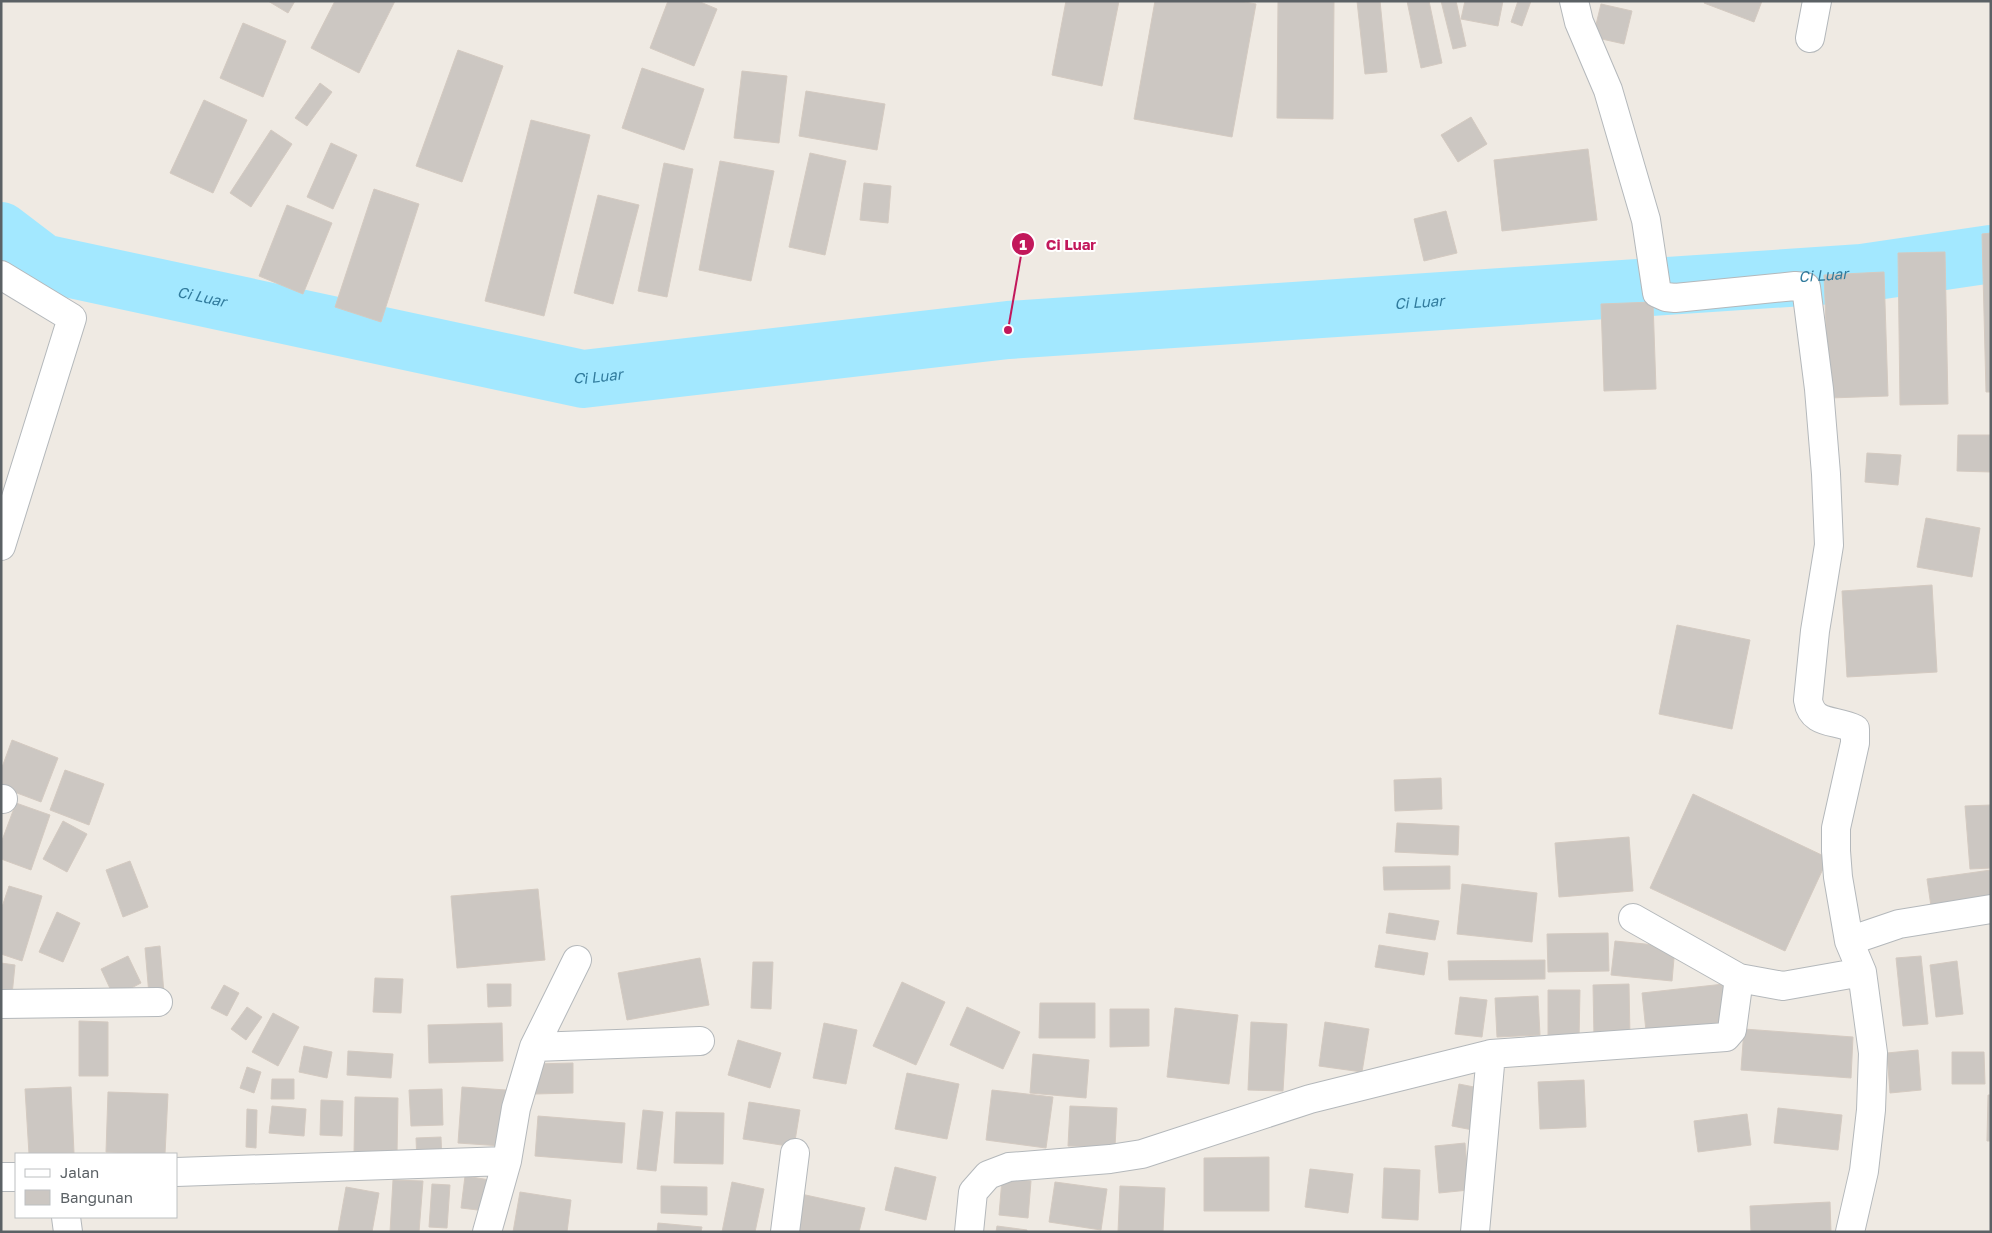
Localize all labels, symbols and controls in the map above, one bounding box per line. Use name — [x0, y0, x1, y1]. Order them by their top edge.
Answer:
callout: Ci Luar — [1011, 229, 1106, 259]
text: 1 — [1019, 235, 1027, 253]
text: Ci Luar — [1046, 235, 1096, 253]
water label: Ci Luar — [1798, 264, 1851, 285]
water label: Ci Luar — [176, 282, 230, 311]
water label: Ci Luar — [1394, 291, 1447, 312]
water label: Ci Luar — [572, 364, 626, 387]
legend — [15, 1153, 178, 1218]
text: Jalan — [60, 1163, 99, 1181]
text: Bangunan — [60, 1188, 133, 1206]

